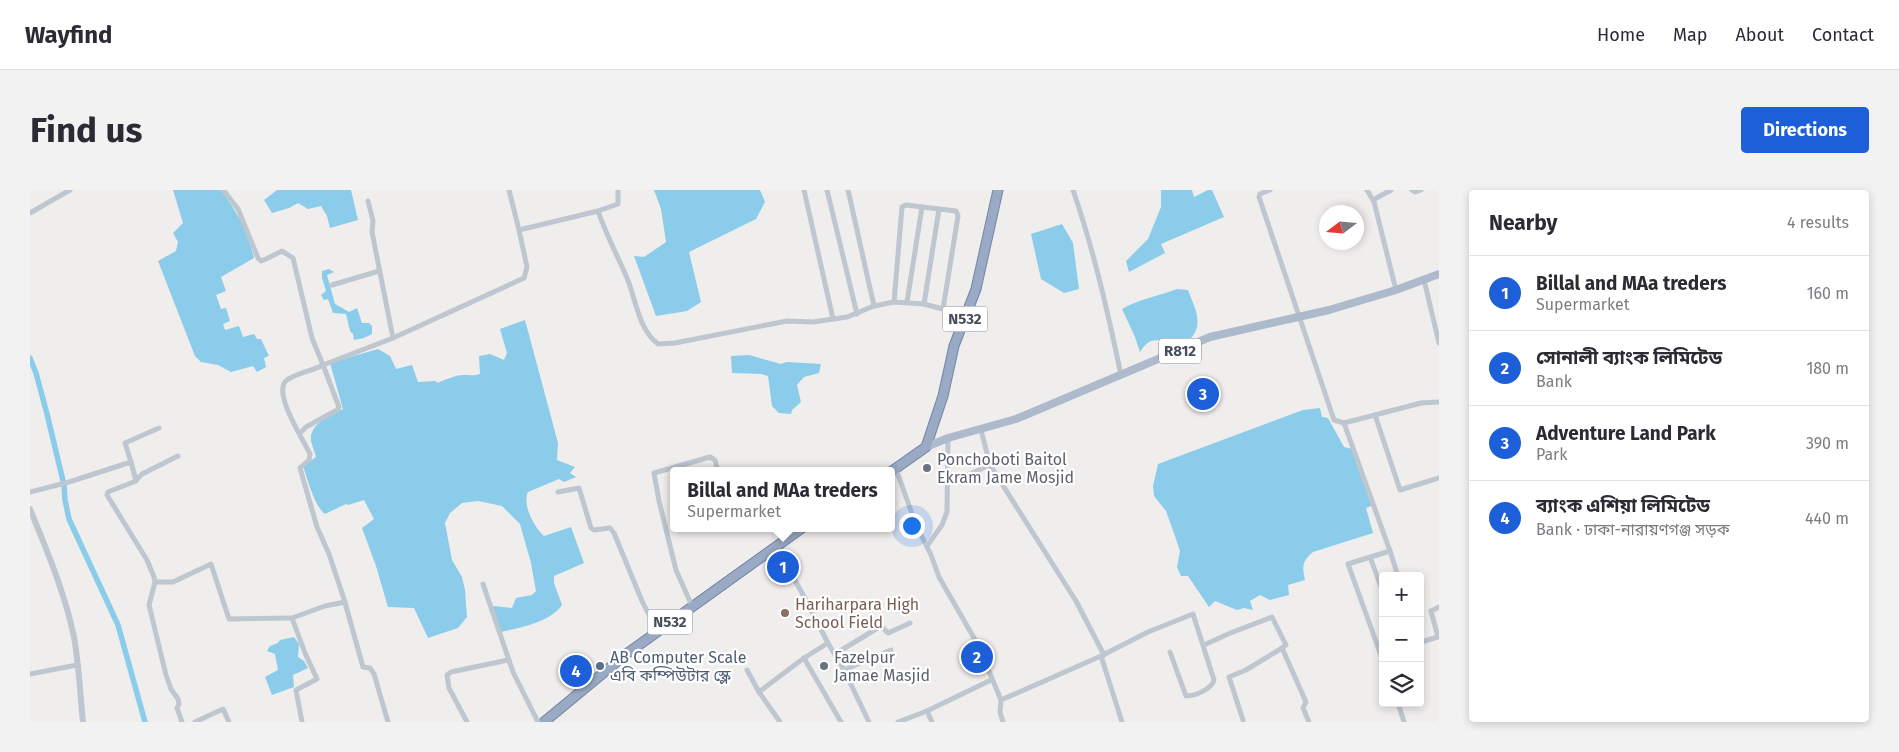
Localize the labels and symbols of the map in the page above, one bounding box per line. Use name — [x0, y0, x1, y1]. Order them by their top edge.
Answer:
north arrow — [1319, 205, 1364, 250]
road number: N532 — [942, 306, 988, 332]
road number: R812 — [1159, 338, 1201, 364]
pin: 3 — [1187, 375, 1219, 413]
place label: Ponchoboti Baitol Ekram Jame Mosjid — [937, 450, 1074, 487]
marker: Ponchoboti Baitol Ekram Jame Mosjid — [921, 462, 933, 474]
your location — [899, 513, 925, 539]
pin: 1 — [767, 548, 799, 586]
place label: Hariharpara High School Field — [795, 595, 919, 632]
marker: Hariharpara High School Field — [779, 607, 791, 619]
road number: N532 — [648, 610, 692, 634]
pin: 2 — [961, 638, 993, 676]
place label: AB Computer Scale এবি কম্পিউটার স্কেল — [610, 648, 746, 685]
place label: Fazelpur Jamae Masjid — [834, 648, 930, 685]
pin: 4 — [560, 652, 592, 690]
marker: AB Computer Scale এবি কম্পিউটার স্কেল — [594, 660, 606, 672]
marker: Fazelpur Jamae Masjid — [818, 660, 830, 672]

